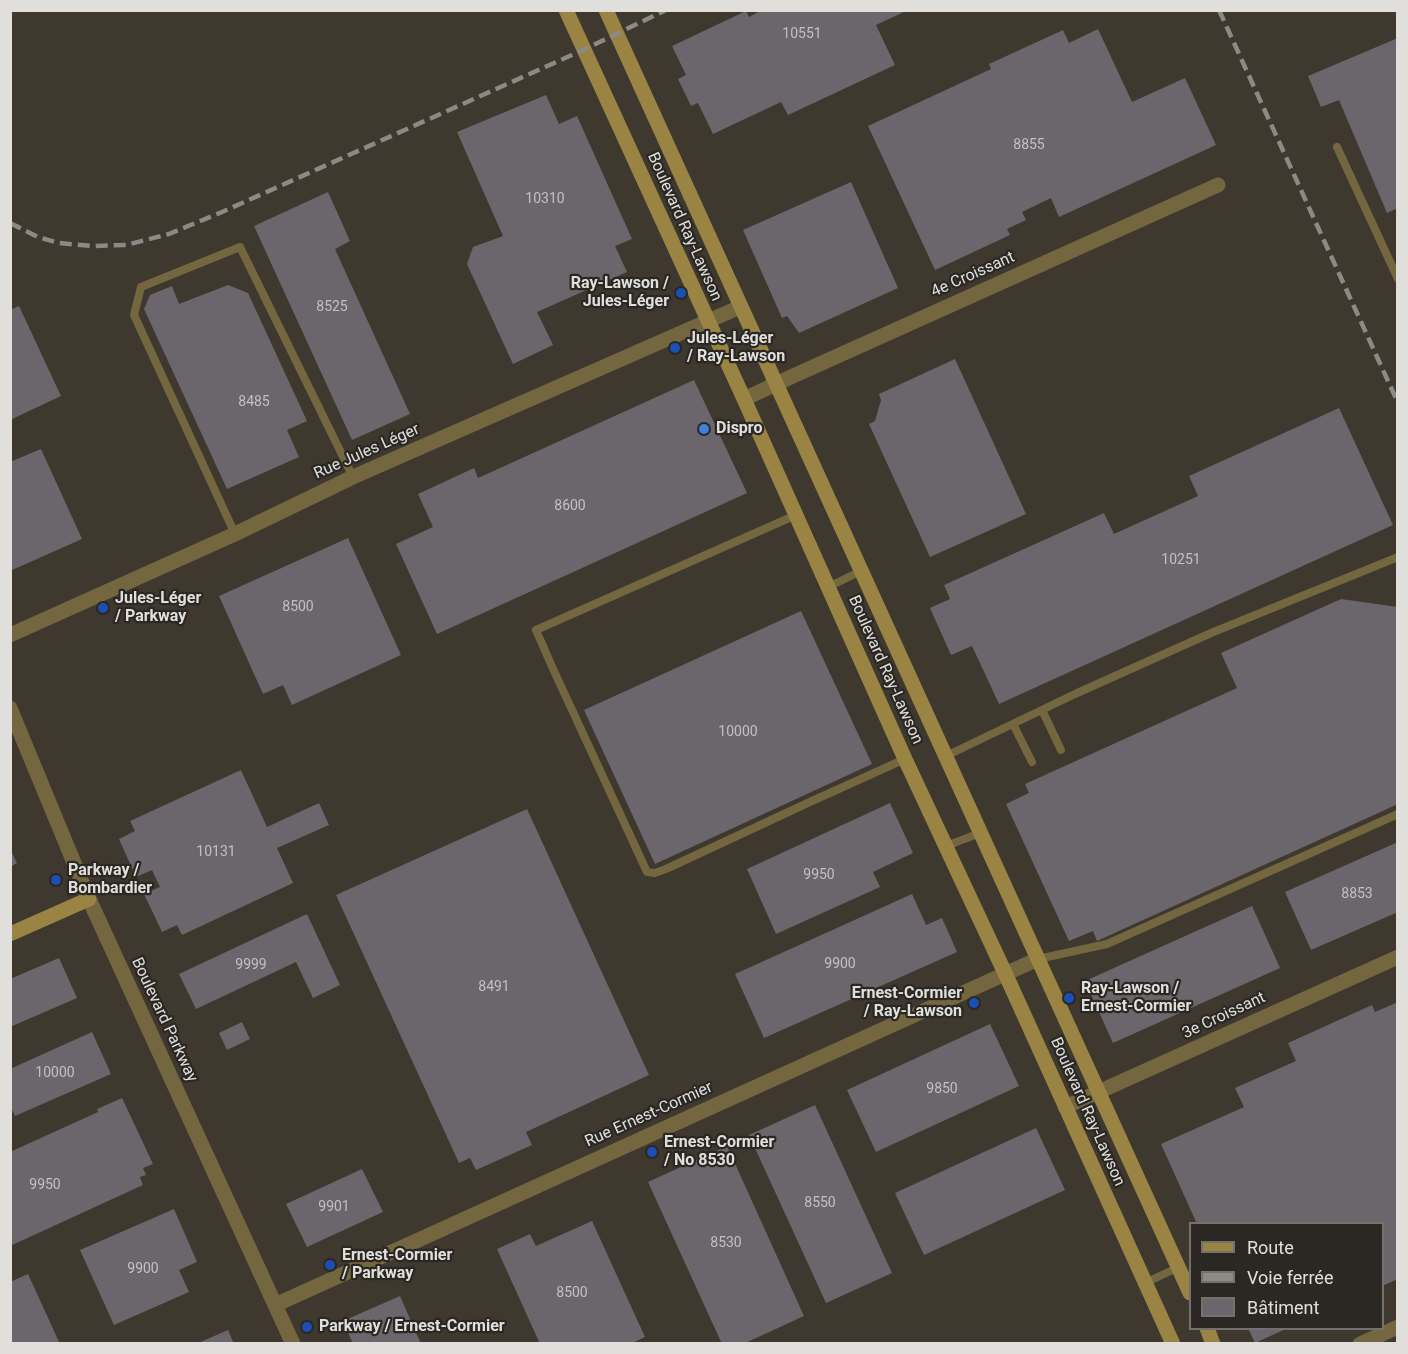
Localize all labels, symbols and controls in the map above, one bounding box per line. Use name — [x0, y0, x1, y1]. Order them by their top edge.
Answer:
house number: 10551 — [782, 26, 822, 42]
house number: 8855 — [1013, 137, 1045, 153]
street label: Boulevard Ray-Lawson — [643, 150, 725, 304]
house number: 10310 — [525, 191, 565, 207]
street label: 4e Croissant — [928, 248, 1018, 302]
place label: Ray-Lawson / Jules-Léger — [571, 274, 669, 312]
marker: Ray-Lawson / Jules-Léger — [674, 286, 688, 300]
house number: 8525 — [316, 299, 348, 315]
place label: Jules-Léger / Ray-Lawson — [687, 329, 785, 367]
marker: Jules-Léger / Ray-Lawson — [668, 341, 682, 355]
house number: 8485 — [238, 394, 270, 410]
place label: Dispro — [716, 419, 763, 439]
street label: Rue Jules Léger — [311, 420, 423, 484]
marker: Dispro — [697, 422, 711, 436]
house number: 8600 — [554, 498, 586, 514]
house number: 10251 — [1161, 552, 1201, 568]
place label: Jules-Léger / Parkway — [115, 589, 201, 627]
street label: Boulevard Ray-Lawson — [844, 593, 926, 747]
house number: 8500 — [282, 599, 314, 615]
marker: Jules-Léger / Parkway — [96, 601, 110, 615]
house number: 10000 — [718, 724, 758, 740]
house number: 10131 — [196, 844, 236, 860]
place label: Parkway / Bombardier — [68, 861, 152, 899]
house number: 9950 — [803, 867, 835, 883]
marker: Parkway / Bombardier — [49, 873, 63, 887]
house number: 8853 — [1341, 886, 1373, 902]
street label: Boulevard Parkway — [127, 955, 201, 1085]
house number: 9900 — [824, 956, 856, 972]
house number: 9999 — [235, 957, 267, 973]
house number: 8491 — [478, 979, 510, 995]
place label: Ray-Lawson / Ernest-Cormier — [1081, 979, 1191, 1017]
place label: Ernest-Cormier / Ray-Lawson — [852, 984, 962, 1022]
street label: 3e Croissant — [1179, 988, 1269, 1044]
marker: Ray-Lawson / Ernest-Cormier — [1062, 991, 1076, 1005]
marker: Ernest-Cormier / Ray-Lawson — [967, 996, 981, 1010]
street label: Boulevard Ray-Lawson — [1046, 1035, 1128, 1189]
house number: 10000 — [35, 1065, 75, 1081]
street label: Rue Ernest-Cormier — [582, 1078, 716, 1152]
house number: 9850 — [926, 1081, 958, 1097]
place label: Ernest-Cormier / No 8530 — [664, 1133, 774, 1171]
marker: Ernest-Cormier / No 8530 — [645, 1145, 659, 1159]
house number: 9950 — [29, 1177, 61, 1193]
house number: 8550 — [804, 1195, 836, 1211]
house number: 9901 — [318, 1199, 350, 1215]
legend — [1189, 1222, 1384, 1330]
house number: 8530 — [710, 1235, 742, 1251]
text: Route — [1247, 1237, 1294, 1258]
place label: Ernest-Cormier / Parkway — [342, 1246, 452, 1284]
marker: Ernest-Cormier / Parkway — [323, 1258, 337, 1272]
house number: 9900 — [127, 1261, 159, 1277]
text: Voie ferrée — [1247, 1267, 1333, 1288]
house number: 8500 — [556, 1285, 588, 1301]
text: Bâtiment — [1247, 1297, 1319, 1318]
place label: Parkway / Ernest-Cormier — [319, 1317, 505, 1337]
marker: Parkway / Ernest-Cormier — [300, 1320, 314, 1334]

